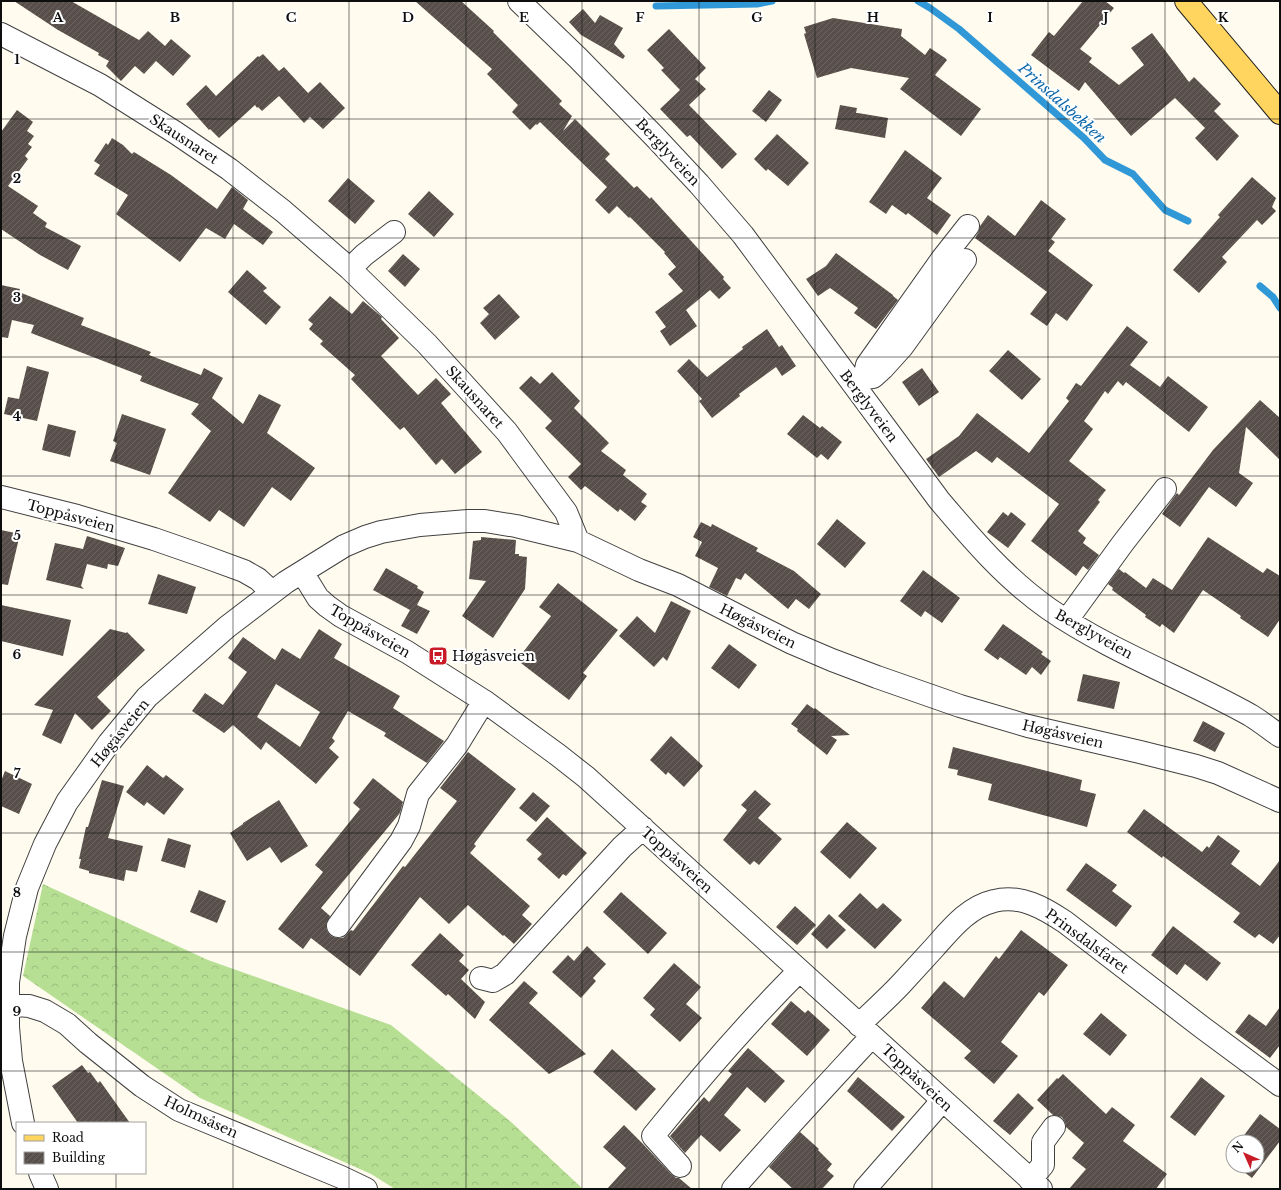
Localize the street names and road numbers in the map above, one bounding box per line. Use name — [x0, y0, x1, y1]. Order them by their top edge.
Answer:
street label: Skausnaret — [146, 110, 222, 168]
street label: Berglyveien — [632, 114, 704, 190]
street label: Skausnaret — [442, 362, 508, 433]
street label: Berglyveien — [836, 366, 902, 446]
street label: Toppåsveien — [25, 496, 117, 536]
street label: Høgåsveien — [717, 600, 799, 652]
street label: Toppåsveien — [326, 601, 414, 662]
street label: Berglyveien — [1052, 605, 1136, 663]
street label: Høgåsveien — [87, 695, 153, 771]
street label: Høgåsveien — [1021, 716, 1106, 752]
street label: Toppåsveien — [637, 823, 717, 897]
street label: Prinsdalsfaret — [1042, 905, 1133, 978]
street label: Toppåsveien — [878, 1041, 956, 1116]
street label: Holmsåsen — [161, 1092, 241, 1142]

